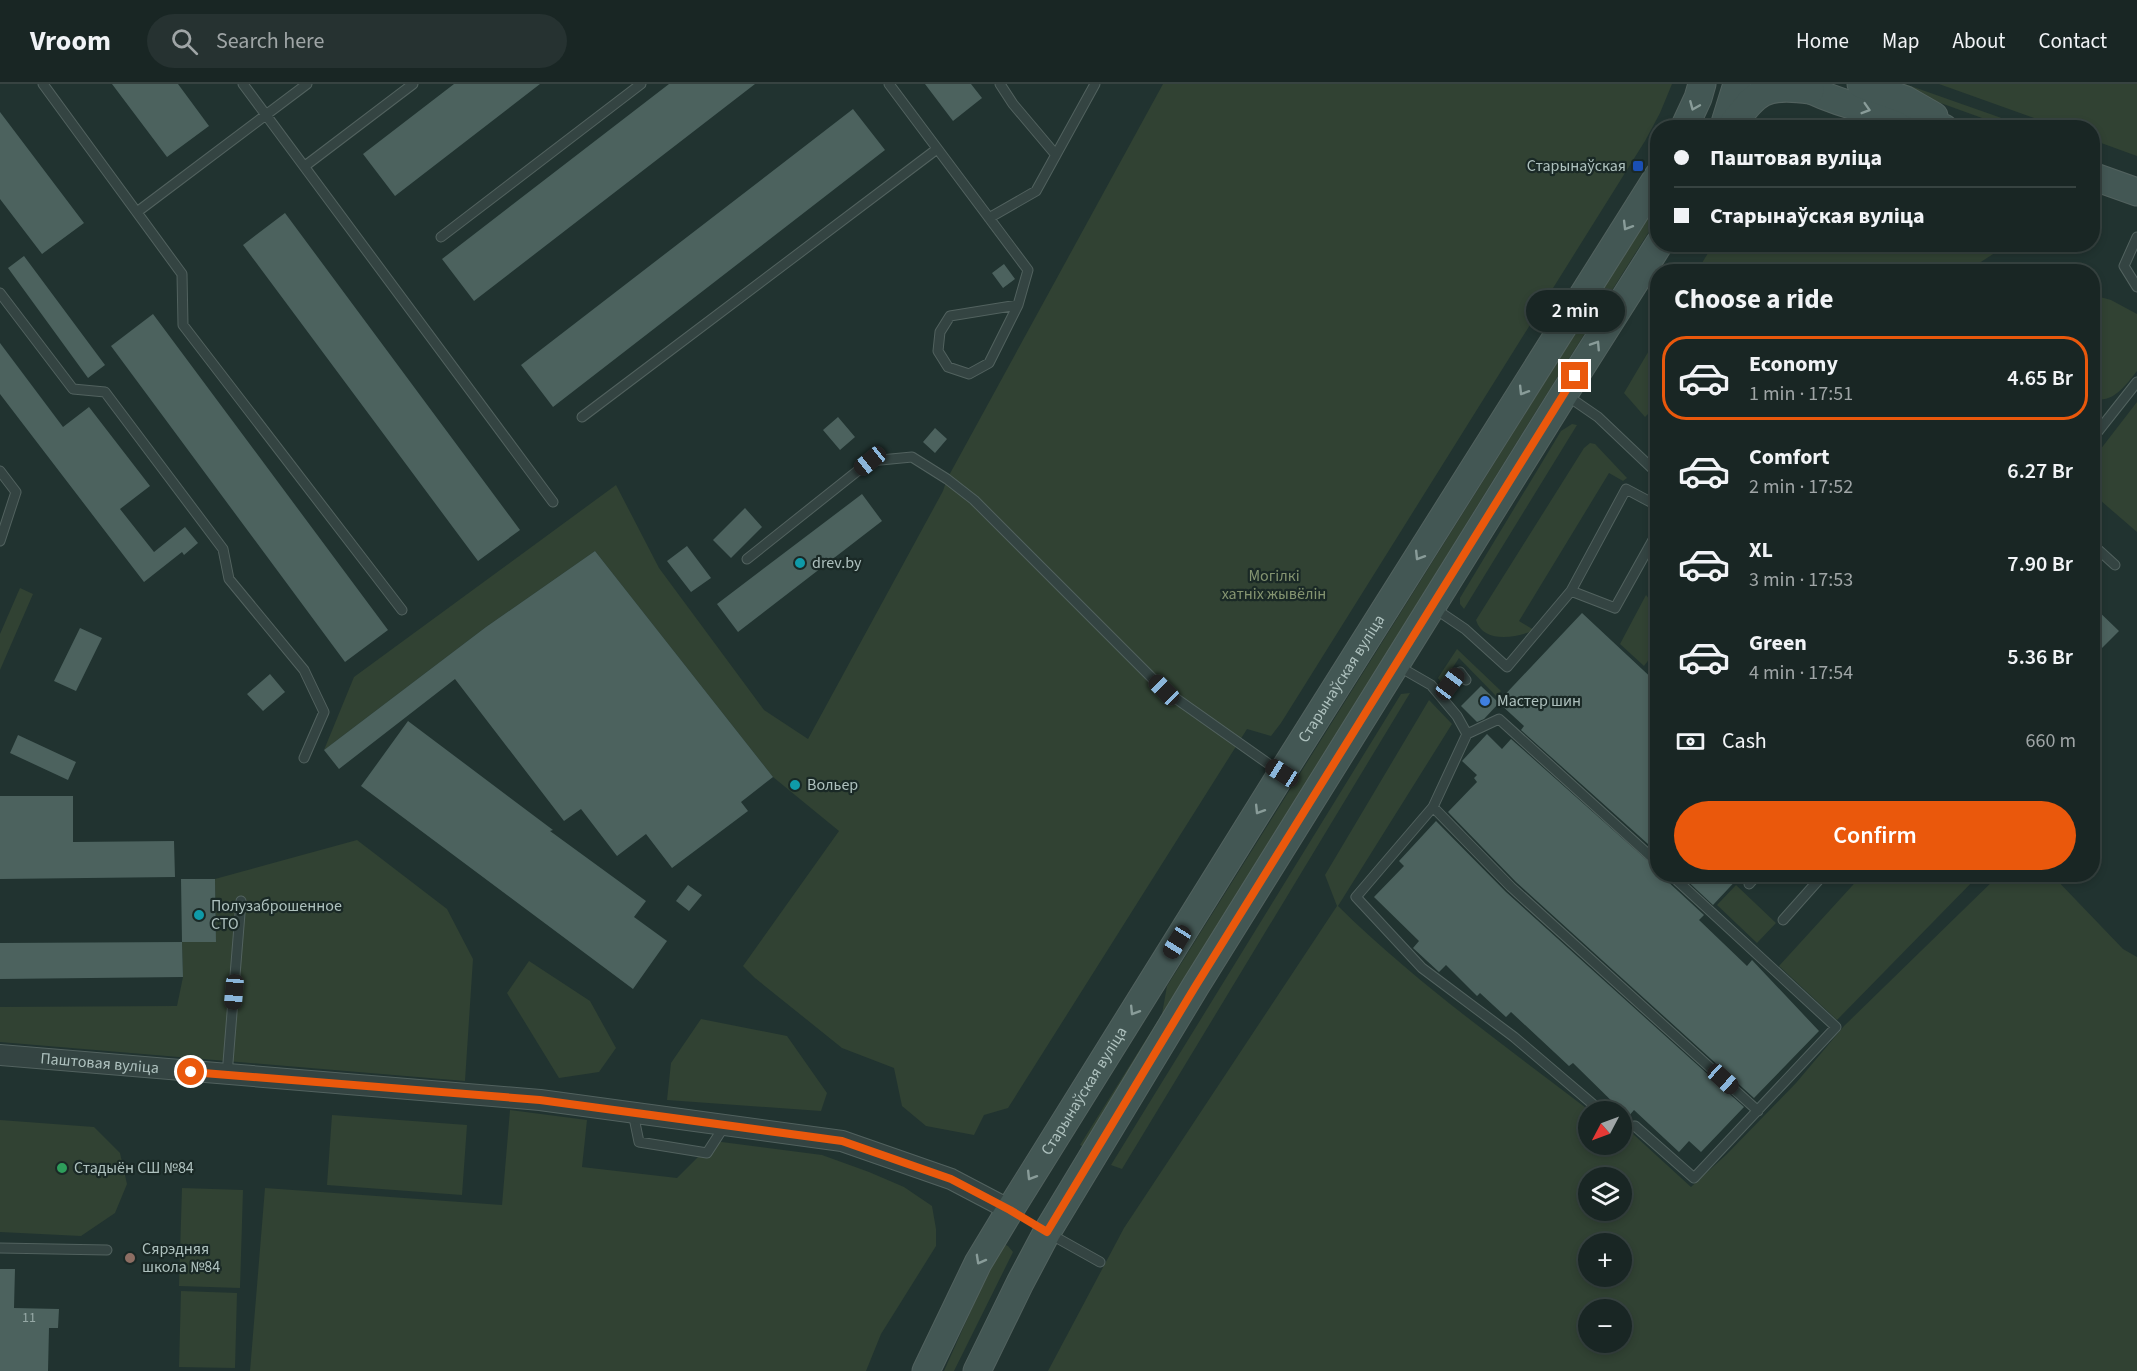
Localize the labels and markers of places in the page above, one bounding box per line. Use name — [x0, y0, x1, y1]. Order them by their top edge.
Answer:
place label: Старынаўская — [1527, 155, 1626, 177]
marker: Старынаўская — [1631, 159, 1645, 173]
place label: drev.by — [812, 552, 862, 574]
marker: drev.by — [793, 556, 807, 570]
place label: Мастер шин — [1497, 690, 1581, 712]
marker: Мастер шин — [1478, 694, 1492, 708]
place label: Вольер — [807, 774, 858, 796]
marker: Вольер — [788, 778, 802, 792]
place label: Полузаброшенное СТО — [211, 895, 342, 935]
marker: Полузаброшенное СТО — [192, 908, 206, 922]
place label: Стадыён СШ №84 — [74, 1157, 194, 1179]
marker: Стадыён СШ №84 — [55, 1161, 69, 1175]
place label: Сярэдняя школа №84 — [142, 1238, 220, 1278]
marker: Сярэдняя школа №84 — [123, 1251, 137, 1265]

